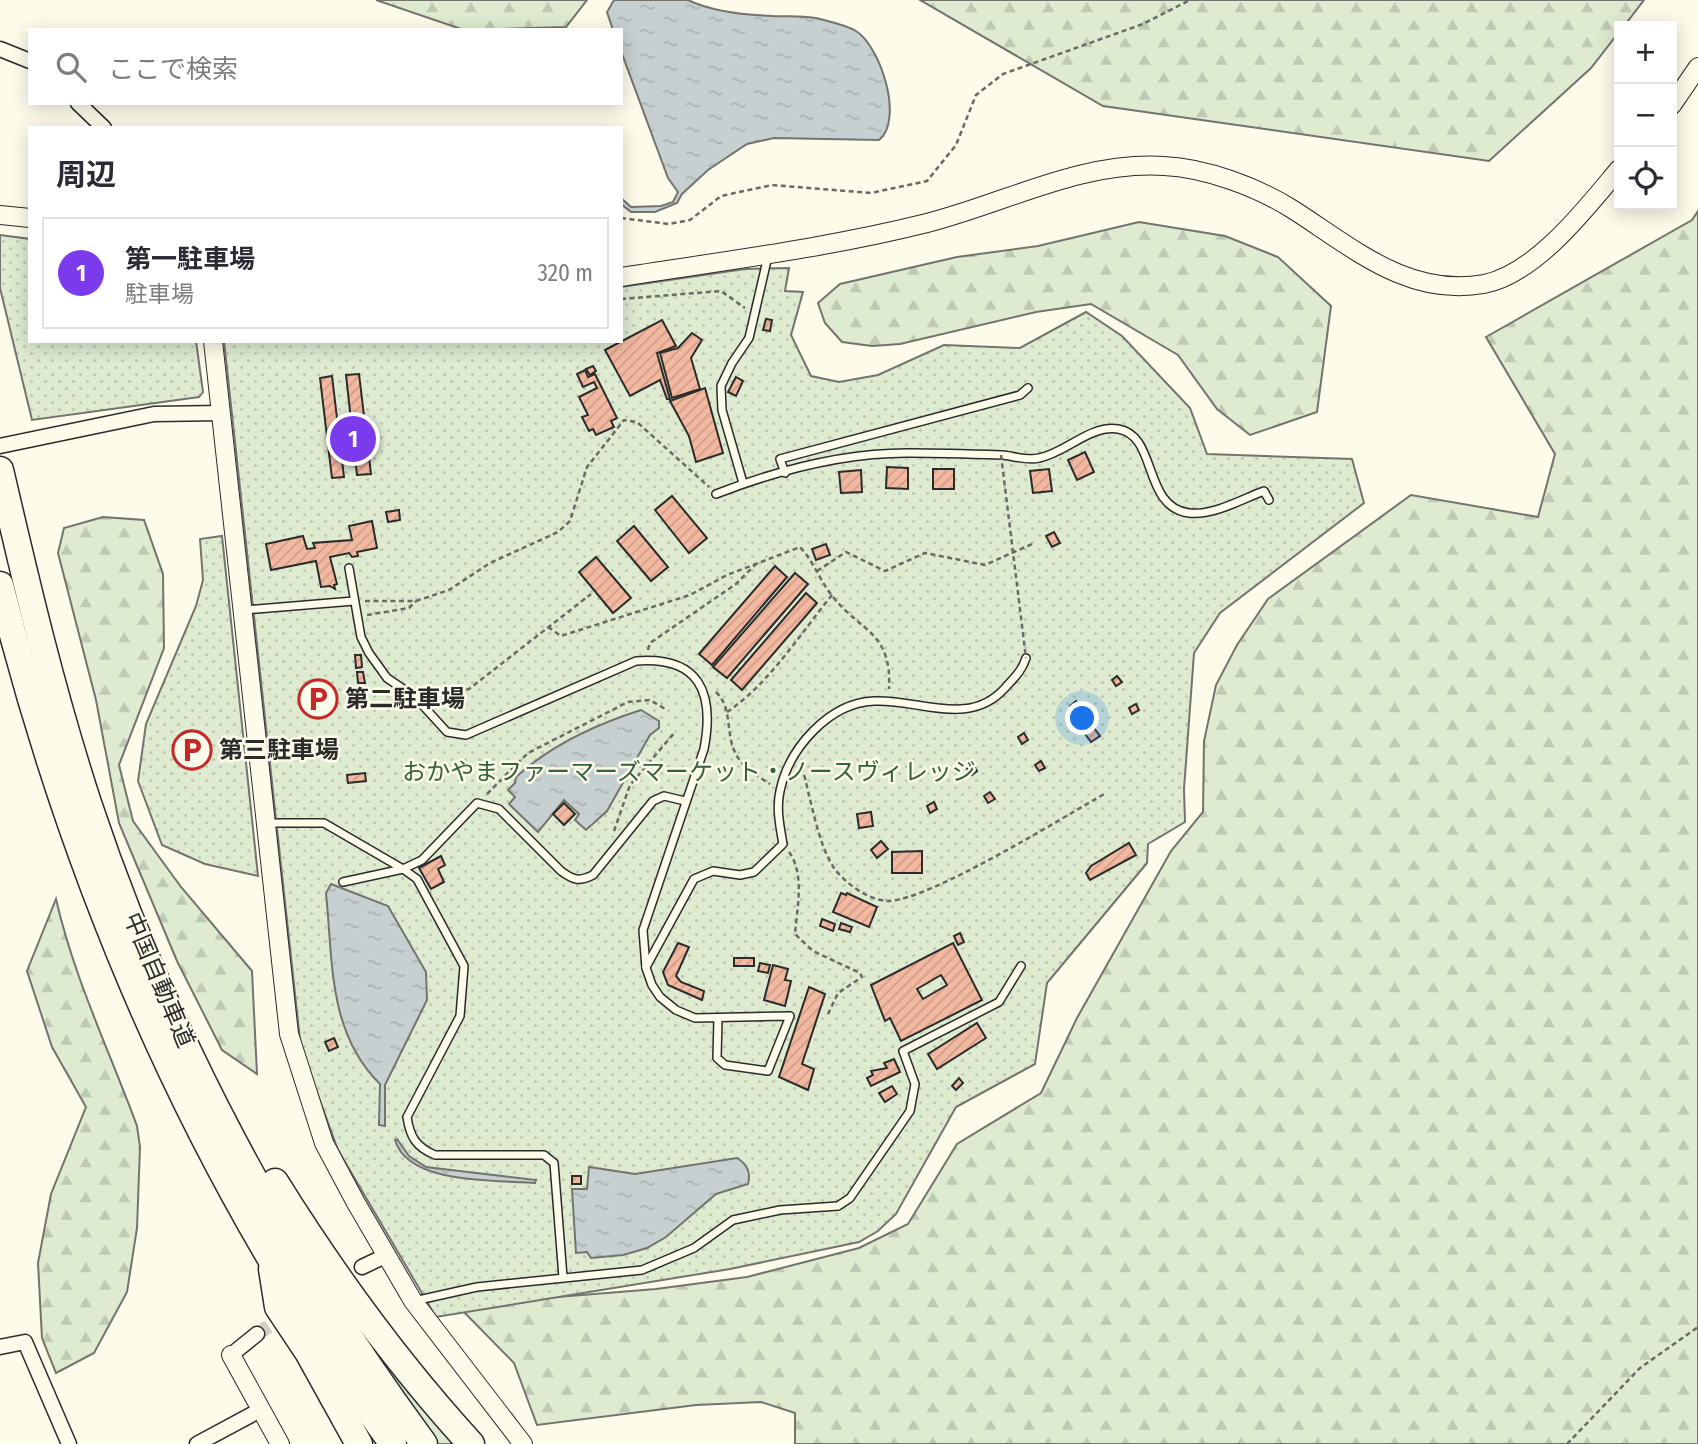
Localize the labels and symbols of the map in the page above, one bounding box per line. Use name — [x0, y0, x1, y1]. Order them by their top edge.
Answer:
pin: 1 — [330, 413, 376, 465]
parking icon: 第二駐車場 — [297, 678, 339, 720]
place label: 第二駐車場 — [345, 685, 465, 713]
your location — [1065, 701, 1099, 735]
parking icon: 第三駐車場 — [171, 729, 213, 771]
place label: 第三駐車場 — [219, 736, 339, 764]
park label: おかやまファーマーズマーケット・ノースヴィレッジ — [402, 758, 976, 786]
street label: 中国自動車道 — [118, 908, 200, 1052]

